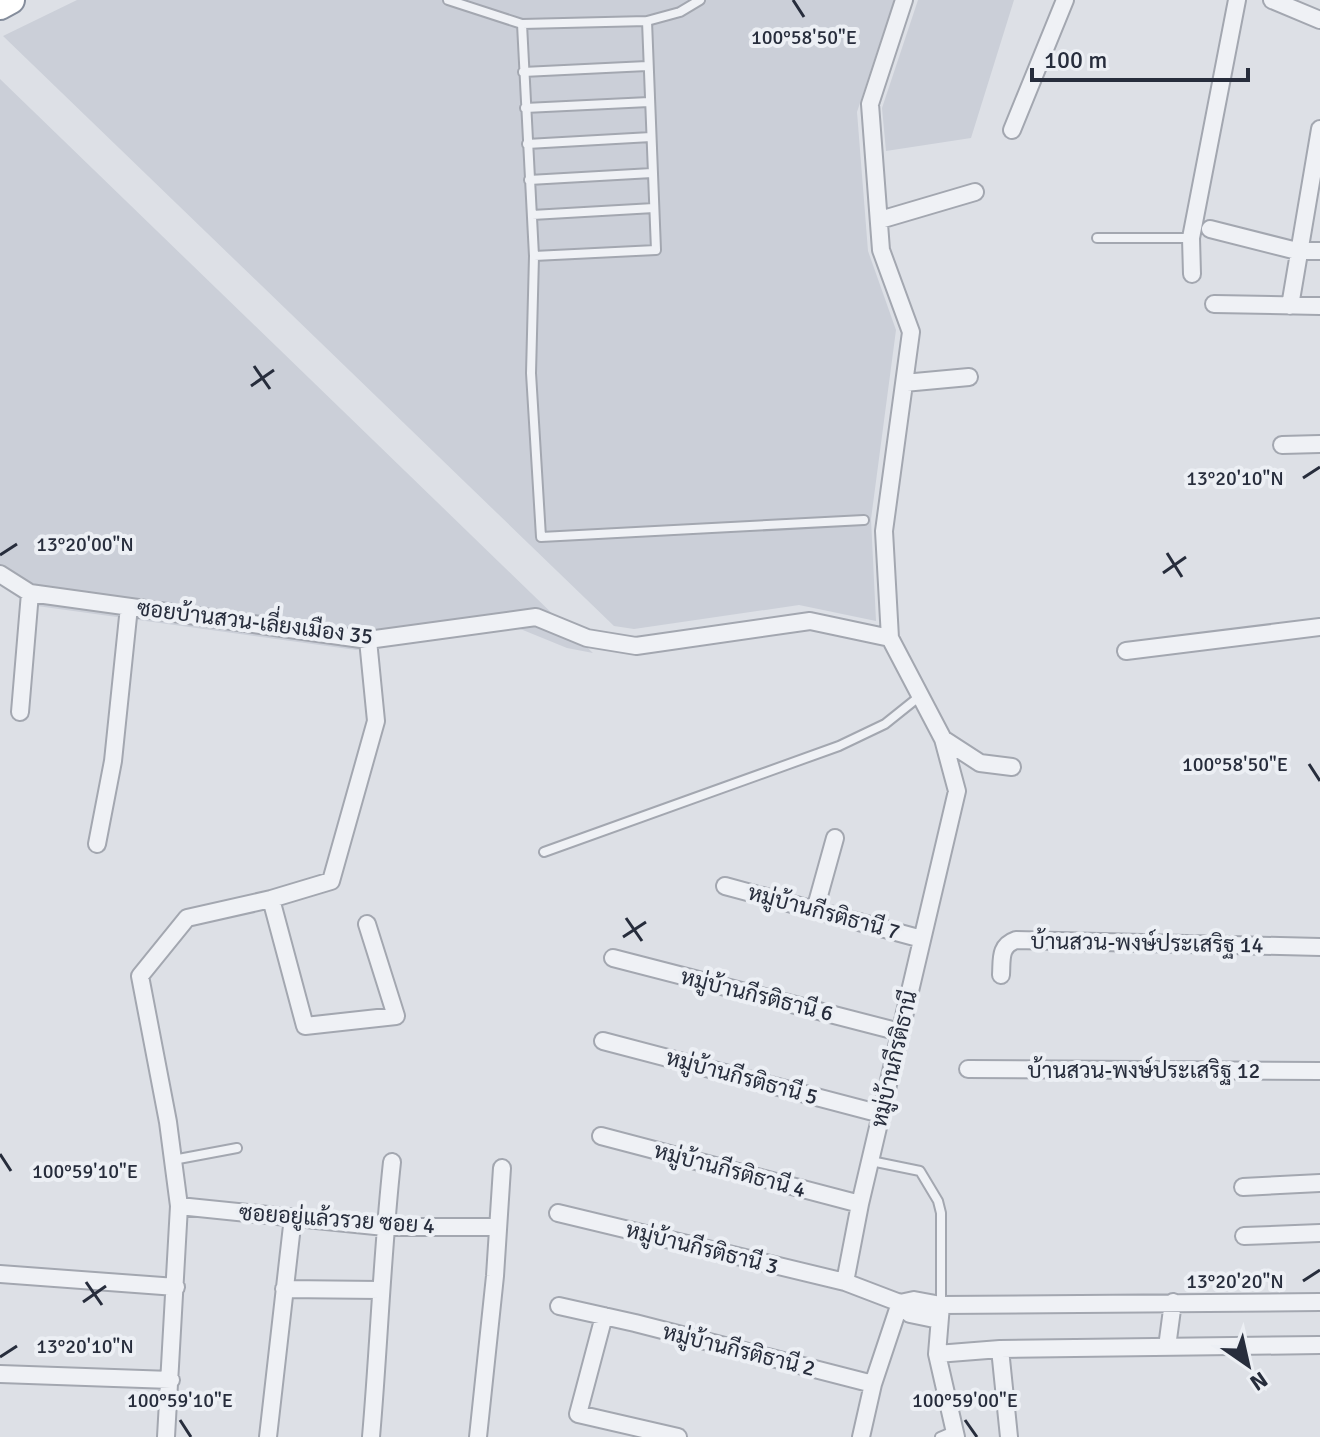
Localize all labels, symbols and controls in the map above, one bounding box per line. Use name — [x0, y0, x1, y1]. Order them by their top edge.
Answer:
text: 100°58'50"E — [751, 25, 857, 50]
scale bar — [1032, 32, 1248, 82]
text: 100 m — [1044, 45, 1107, 75]
text: 13°20'10"N — [1186, 466, 1284, 491]
text: 13°20'00"N — [36, 532, 134, 557]
street label: ซอยบ้านสวน-เลี่ยงเมือง 35 — [135, 588, 375, 650]
text: 100°58'50"E — [1182, 752, 1288, 777]
street label: หมู่บ้านกีรติธานี 7 — [744, 878, 903, 947]
street label: บ้านสวน-พงษ์ประเสริฐ 14 — [1030, 926, 1264, 961]
street label: หมู่บ้านกีรติธานี 6 — [677, 962, 836, 1029]
street label: หมู่บ้านกีรติธานี — [864, 988, 925, 1131]
street label: หมู่บ้านกีรติธานี 5 — [662, 1043, 821, 1112]
street label: บ้านสวน-พงษ์ประเสริฐ 12 — [1028, 1056, 1260, 1086]
street label: หมู่บ้านกีรติธานี 4 — [650, 1136, 809, 1205]
text: 100°59'10"E — [32, 1159, 138, 1184]
street label: ซอยอยู่แล้วรวย ซอย 4 — [238, 1198, 436, 1241]
street label: หมู่บ้านกีรติธานี 3 — [622, 1215, 781, 1282]
text: 13°20'20"N — [1186, 1269, 1284, 1294]
street label: หมู่บ้านกีรติธานี 2 — [659, 1317, 818, 1384]
north arrow — [1208, 1325, 1288, 1405]
text: 13°20'10"N — [36, 1334, 134, 1359]
text: N — [1245, 1366, 1273, 1397]
text: 100°59'10"E — [127, 1388, 233, 1413]
text: 100°59'00"E — [912, 1388, 1018, 1413]

